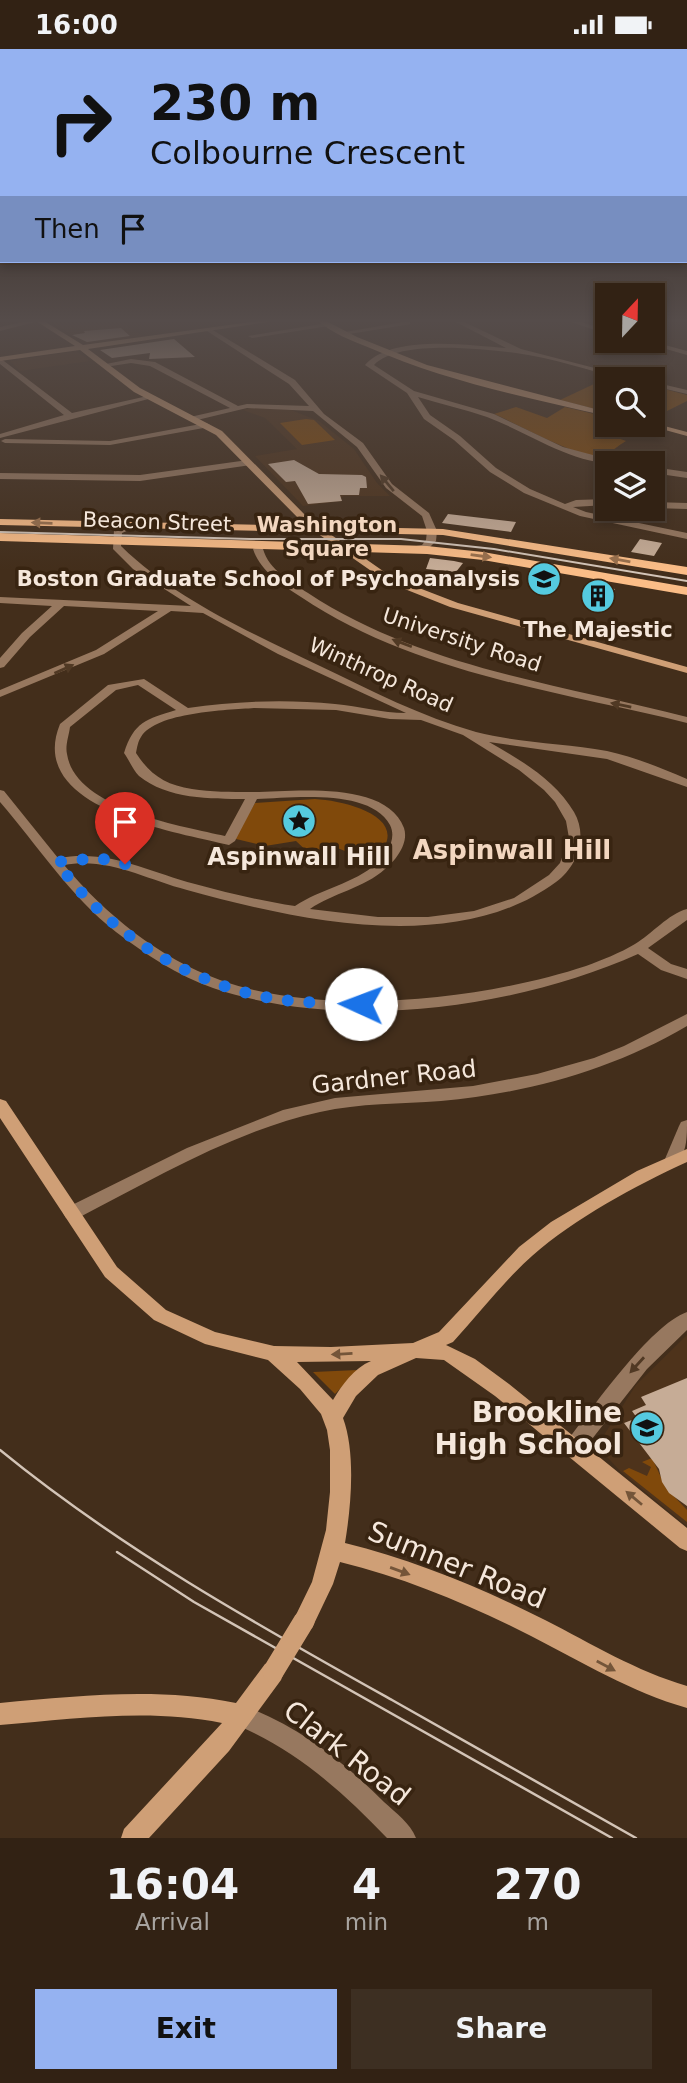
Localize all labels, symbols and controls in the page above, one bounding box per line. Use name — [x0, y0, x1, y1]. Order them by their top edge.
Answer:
text: 16:00 — [35, 10, 118, 40]
text: 230 m — [150, 75, 320, 132]
icon: right — [35, 77, 126, 168]
text: Colbourne Crescent — [150, 134, 465, 172]
icon: arrive — [114, 210, 152, 248]
text: Then — [35, 214, 100, 244]
north arrow — [595, 283, 665, 353]
map controls — [595, 283, 665, 521]
button: search — [595, 367, 665, 437]
button: layers — [595, 451, 665, 521]
one-way arrow — [380, 474, 395, 491]
street label: Beacon Street — [82, 507, 232, 537]
district label: Washington Square — [257, 513, 397, 561]
one-way arrow — [31, 518, 53, 529]
one-way arrow — [470, 551, 492, 562]
one-way arrow — [609, 554, 631, 565]
school or university icon: Boston Graduate School of Psychoanalysis — [525, 560, 563, 598]
place label: Boston Graduate School of Psychoanalysis — [17, 567, 520, 591]
building icon: The Majestic — [579, 577, 617, 615]
street label: University Road — [380, 603, 544, 677]
place label: The Majestic — [523, 618, 673, 642]
street label: Winthrop Road — [305, 633, 457, 717]
one-way arrow — [391, 638, 412, 649]
one-way arrow — [53, 663, 74, 674]
one-way arrow — [610, 699, 632, 710]
pin — [95, 792, 155, 864]
place icon: Aspinwall Hill — [280, 802, 318, 840]
icon: arrive — [106, 803, 144, 841]
district label: Aspinwall Hill — [413, 835, 611, 865]
place label: Aspinwall Hill — [207, 843, 391, 871]
position arrow — [324, 967, 398, 1041]
street label: Gardner Road — [310, 1054, 478, 1100]
one-way arrow — [331, 1349, 353, 1360]
one-way arrow — [629, 1357, 645, 1374]
place label: Brookline High School — [434, 1396, 622, 1461]
school or university icon: Brookline High School — [628, 1409, 666, 1447]
one-way arrow — [626, 1490, 644, 1505]
street label: Sumner Road — [363, 1514, 551, 1616]
one-way arrow — [389, 1566, 410, 1577]
one-way arrow — [596, 1660, 616, 1671]
street label: Clark Road — [277, 1693, 417, 1813]
text: 16:04 — [106, 1860, 239, 1909]
text: 4 — [352, 1860, 381, 1909]
text: 270 — [494, 1860, 581, 1909]
text: Arrival — [135, 1909, 210, 1935]
text: min — [345, 1909, 388, 1935]
text: m — [526, 1909, 549, 1935]
button: Exit — [35, 1989, 337, 2069]
button: Share — [351, 1989, 652, 2069]

